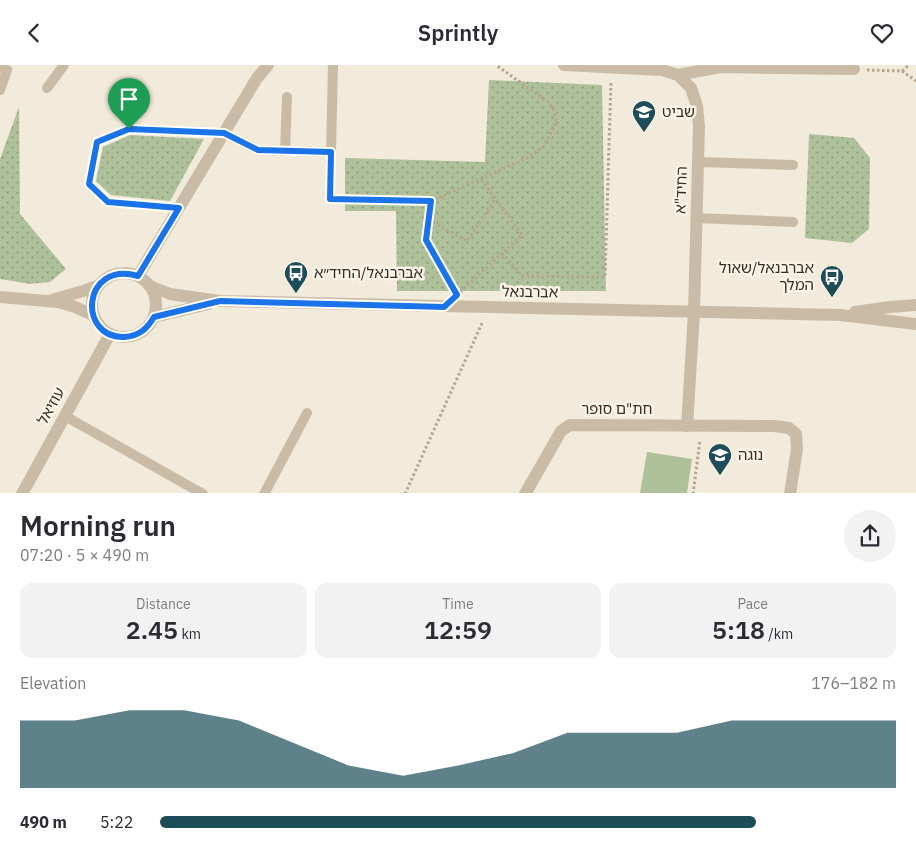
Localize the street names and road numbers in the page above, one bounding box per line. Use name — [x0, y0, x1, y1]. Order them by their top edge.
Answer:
street label: החיד"א — [670, 166, 691, 214]
street label: אברבנאל — [502, 282, 558, 301]
street label: עוזיאל — [33, 384, 69, 428]
street label: חת"ם סופר — [581, 399, 653, 418]

